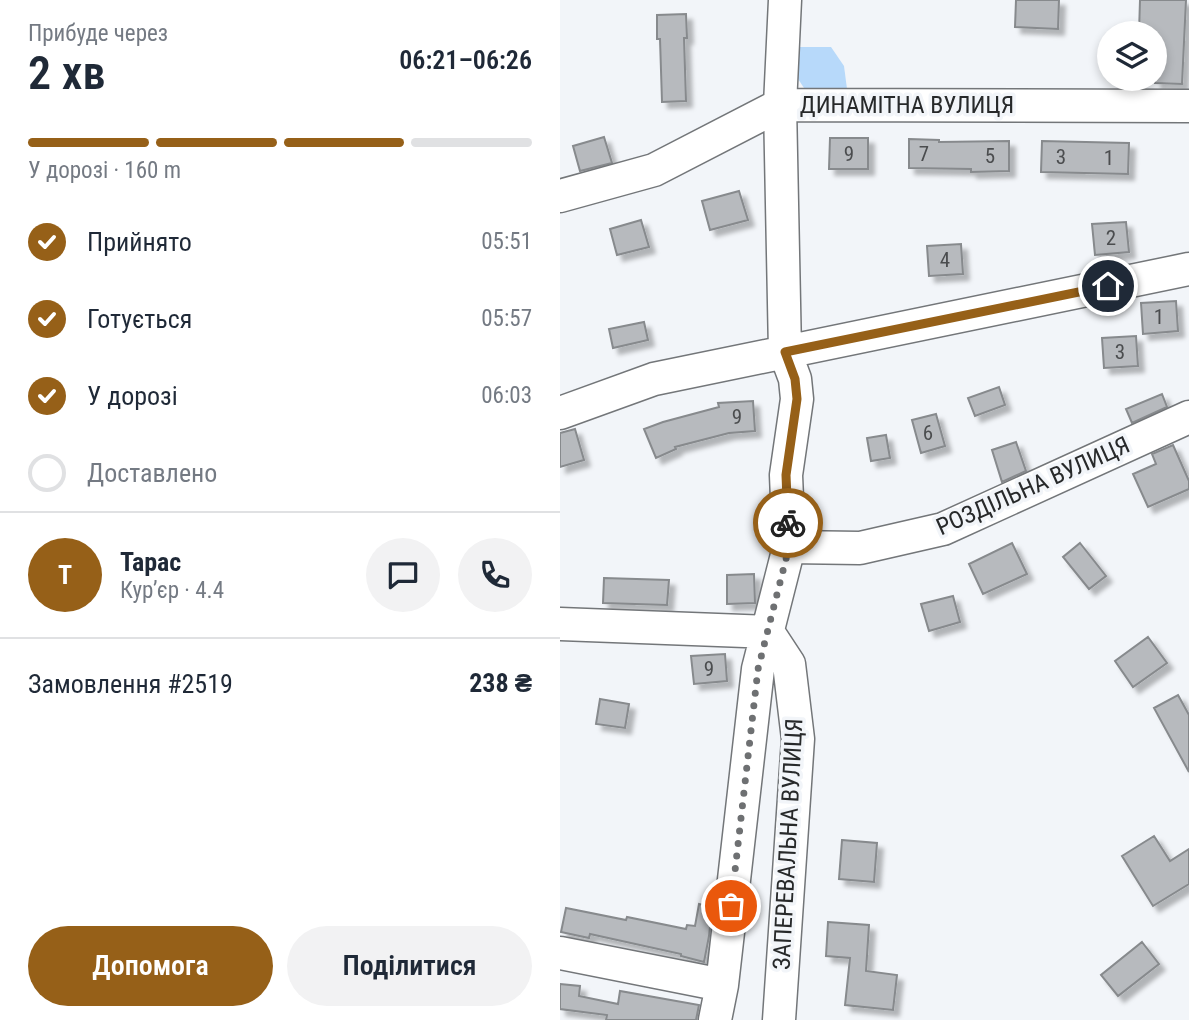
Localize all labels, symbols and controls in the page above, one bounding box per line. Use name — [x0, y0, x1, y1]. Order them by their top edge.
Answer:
text: Прибуде через — [28, 20, 168, 47]
map controls — [1097, 21, 1167, 91]
button: layers — [1097, 21, 1167, 91]
text: 06:21–06:26 — [399, 45, 532, 75]
text: 2 хв — [28, 46, 105, 100]
street label: ДИНАМІТНА ВУЛИЦЯ — [800, 91, 1014, 119]
house number: 9 — [844, 142, 854, 166]
house number: 7 — [919, 142, 929, 166]
house number: 5 — [985, 144, 995, 168]
house number: 3 — [1056, 145, 1066, 169]
house number: 1 — [1104, 146, 1114, 170]
text: У дорозі · 160 m — [28, 157, 181, 184]
icon: check — [28, 223, 66, 261]
house number: 2 — [1106, 226, 1116, 250]
text: Прийнято — [87, 227, 192, 257]
text: 05:51 — [481, 228, 532, 255]
house number: 4 — [940, 248, 950, 272]
pin — [1078, 256, 1138, 316]
icon: home — [1089, 267, 1127, 305]
icon: check — [28, 300, 66, 338]
text: Готується — [87, 304, 192, 334]
text: 05:57 — [481, 305, 532, 332]
house number: 1 — [1154, 305, 1164, 329]
house number: 3 — [1115, 340, 1125, 364]
icon: check — [28, 377, 66, 415]
text: У дорозі — [87, 381, 178, 411]
text: 06:03 — [481, 382, 532, 409]
house number: 9 — [732, 405, 742, 429]
house number: 6 — [923, 421, 933, 445]
street label: РОЗДІЛЬНА ВУЛИЦЯ — [932, 431, 1134, 541]
text: Доставлено — [87, 458, 217, 488]
courier — [753, 488, 823, 558]
icon: bike — [769, 504, 807, 542]
button: chat — [366, 538, 440, 612]
button: phone — [458, 538, 532, 612]
text: Тарас — [120, 547, 181, 577]
text: Т — [58, 560, 72, 590]
text: Кур’єр · 4.4 — [120, 577, 224, 604]
house number: 9 — [704, 657, 714, 681]
text: 238 ₴ — [469, 668, 532, 698]
text: Замовлення #2519 — [28, 669, 233, 699]
street label: ЗАПЕРЕВАЛЬНА ВУЛИЦЯ — [767, 718, 809, 970]
pin — [701, 876, 761, 936]
icon: bag — [712, 887, 750, 925]
button: Допомога — [28, 926, 273, 1006]
button: Поділитися — [287, 926, 532, 1006]

